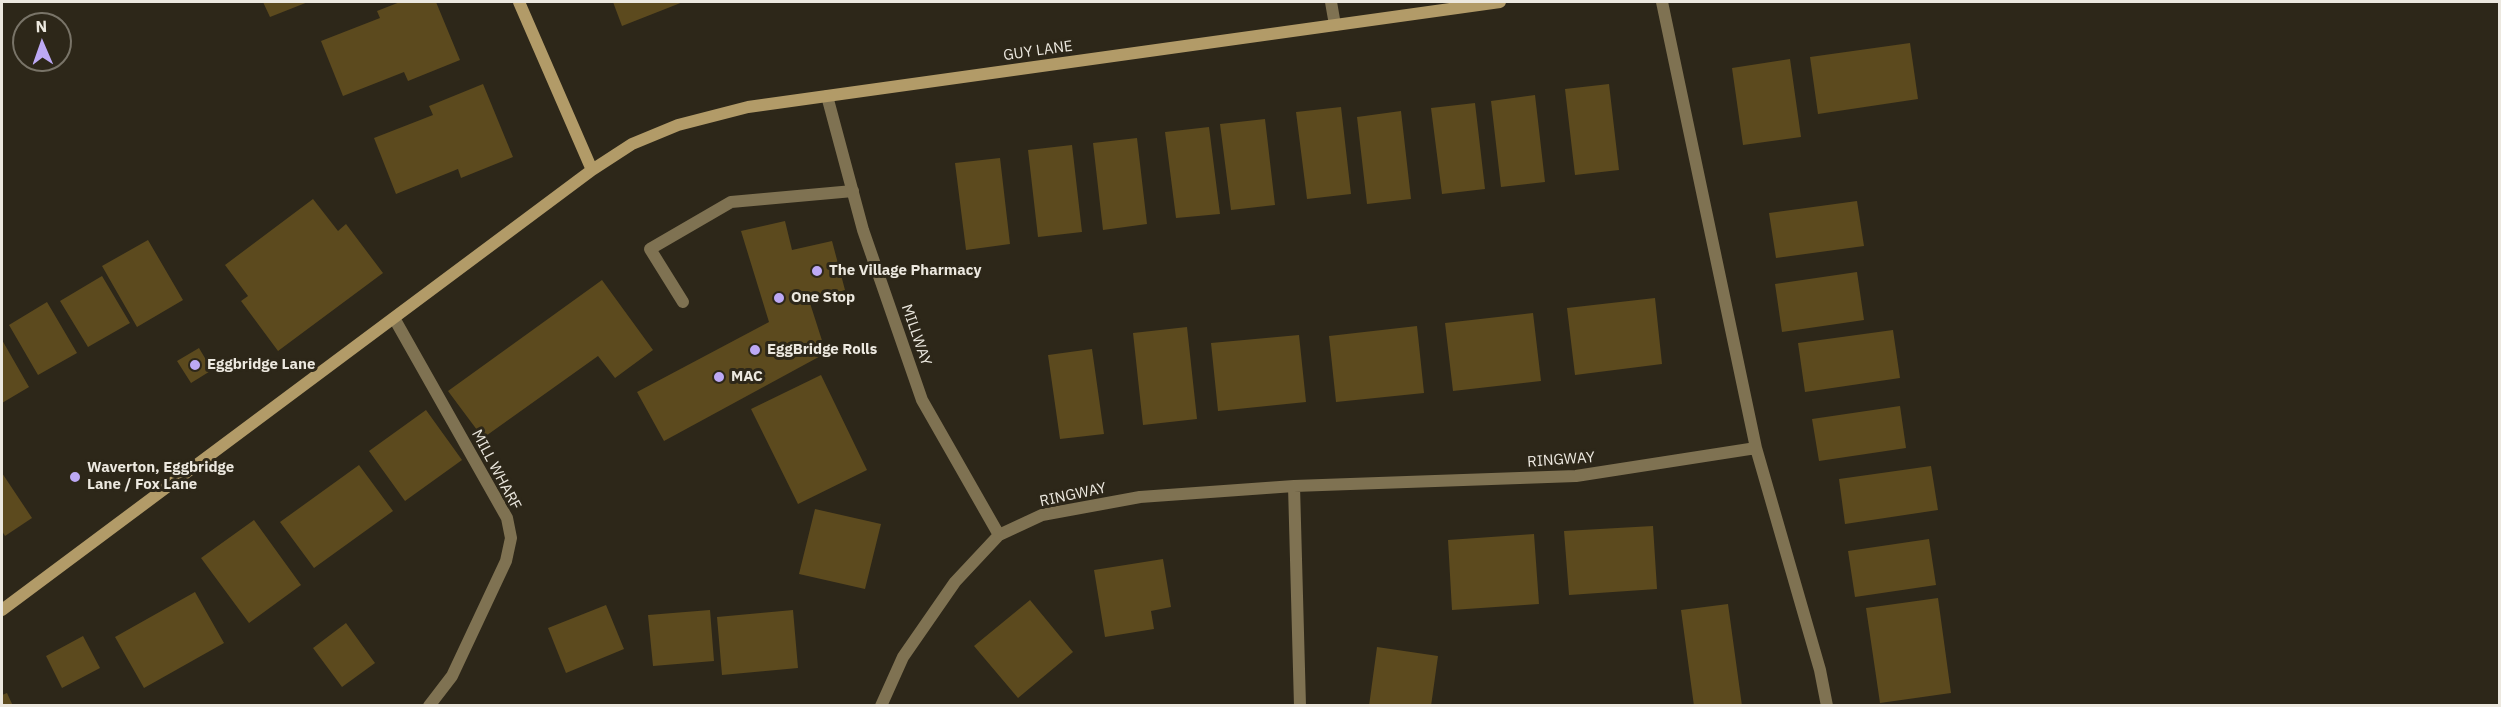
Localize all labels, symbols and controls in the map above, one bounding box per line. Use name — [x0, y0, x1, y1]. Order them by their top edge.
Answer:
north arrow — [12, 12, 72, 72]
text: N — [35, 16, 48, 36]
street label: GUY LANE — [1002, 37, 1074, 65]
place label: The Village Pharmacy — [829, 262, 981, 280]
marker: The Village Pharmacy — [810, 264, 824, 278]
place label: One Stop — [791, 289, 855, 307]
marker: One Stop — [772, 291, 786, 305]
street label: MILLWAY — [897, 302, 935, 368]
place label: EggBridge Rolls — [767, 341, 877, 359]
marker: EggBridge Rolls — [748, 343, 762, 357]
place label: Eggbridge Lane — [207, 356, 315, 374]
marker: Eggbridge Lane — [188, 358, 202, 372]
place label: MAC — [731, 368, 763, 386]
marker: MAC — [712, 370, 726, 384]
street label: MILL WHARF — [467, 427, 525, 513]
street label: RINGWAY — [1527, 449, 1595, 471]
place label: Waverton, Eggbridge Lane / Fox Lane — [87, 459, 234, 494]
marker: Waverton, Eggbridge Lane / Fox Lane — [68, 470, 82, 484]
street label: RINGWAY — [1038, 479, 1108, 511]

